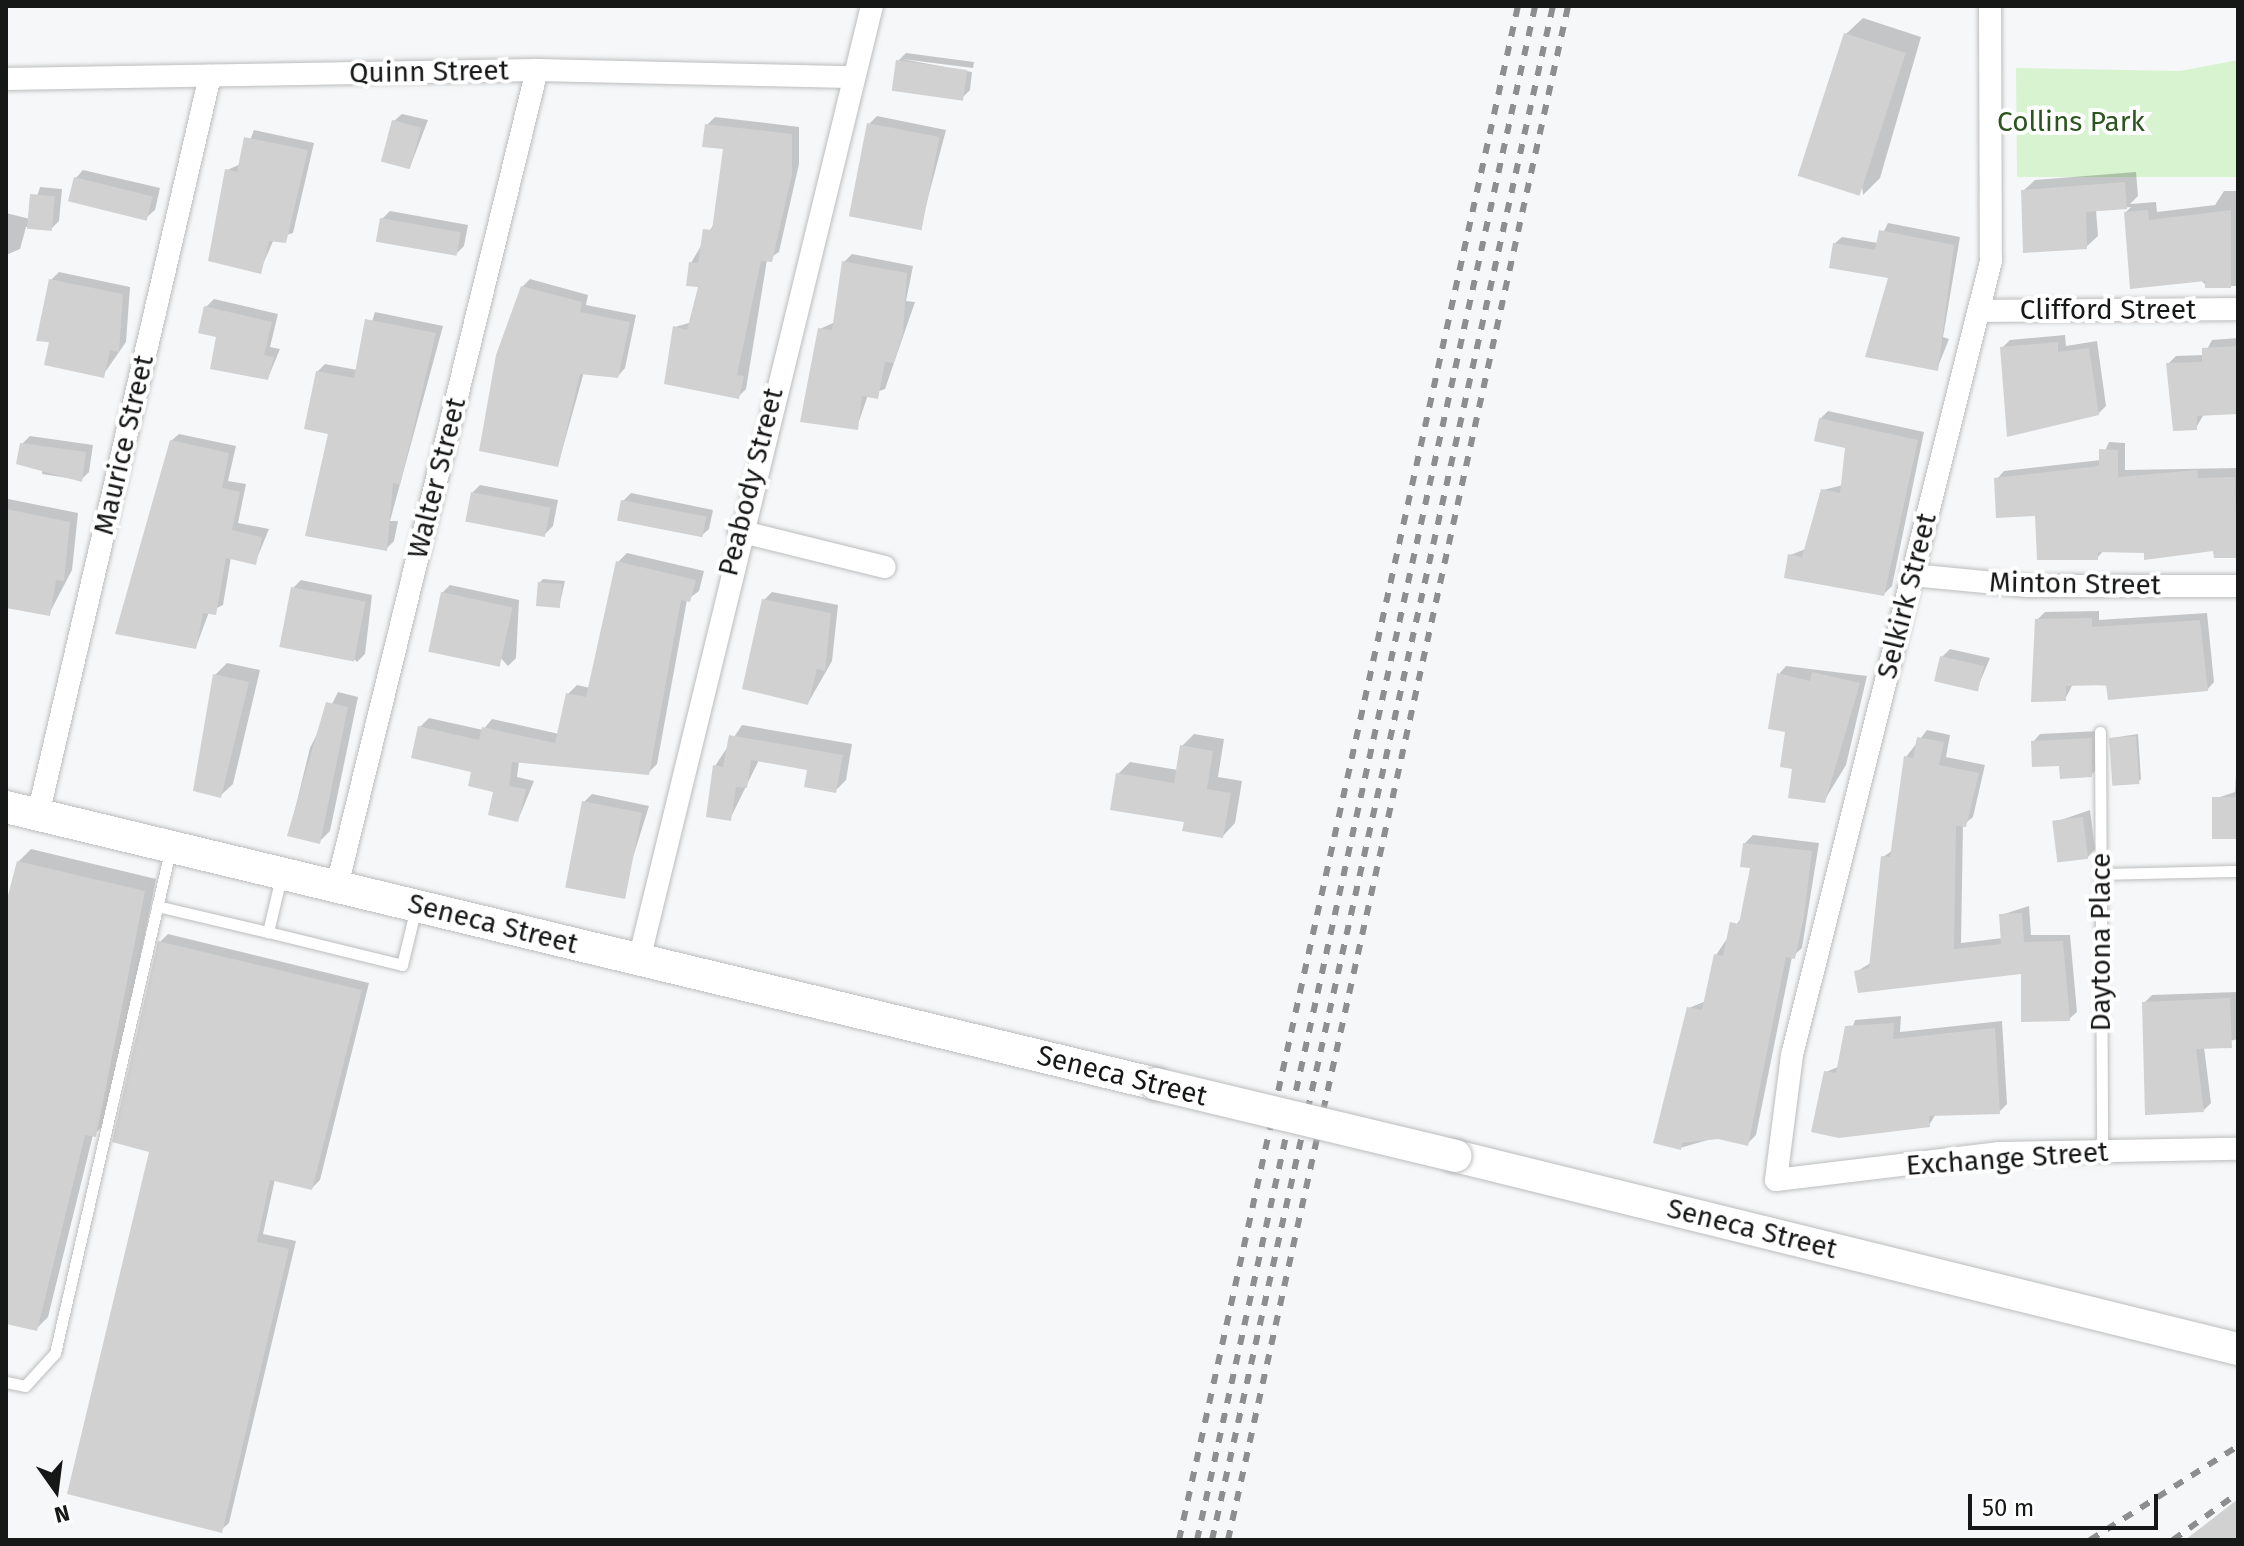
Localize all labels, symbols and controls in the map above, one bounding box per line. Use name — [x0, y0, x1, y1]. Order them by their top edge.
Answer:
street label: Quinn Street — [349, 54, 509, 90]
park label: Collins Park — [1997, 105, 2145, 139]
street label: Clifford Street — [2020, 293, 2196, 327]
street label: Maurice Street — [87, 352, 161, 538]
street label: Peabody Street — [711, 385, 791, 579]
street label: Walter Street — [401, 394, 473, 562]
street label: Selkirk Street — [1870, 510, 1944, 682]
street label: Minton Street — [1989, 566, 2161, 602]
street label: Daytona Place — [2084, 853, 2118, 1031]
street label: Seneca Street — [405, 887, 581, 961]
street label: Seneca Street — [1034, 1039, 1210, 1113]
street label: Exchange Street — [1905, 1135, 2109, 1183]
street label: Seneca Street — [1664, 1192, 1840, 1266]
north arrow — [16, 1450, 96, 1530]
scale bar — [1972, 1478, 2162, 1528]
text: 50 m — [1982, 1494, 2034, 1522]
text: N — [52, 1499, 72, 1529]

